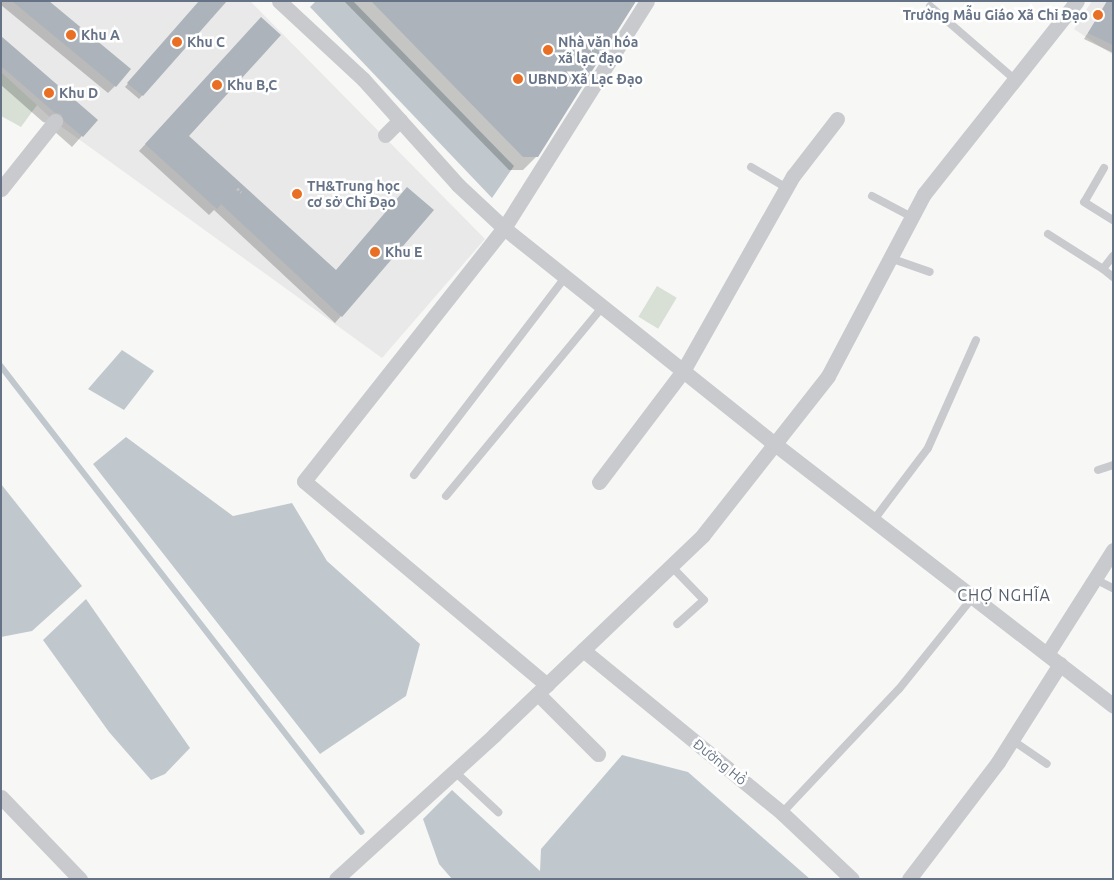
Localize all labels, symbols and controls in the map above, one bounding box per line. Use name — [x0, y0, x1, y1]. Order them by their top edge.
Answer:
place label: Trường Mẫu Giáo Xã Chỉ Đạo — [903, 7, 1088, 23]
marker: Trường Mẫu Giáo Xã Chỉ Đạo — [1092, 9, 1104, 21]
place label: Khu A — [81, 27, 120, 43]
marker: Khu A — [65, 29, 77, 41]
place label: Khu C — [187, 34, 225, 50]
place label: Nhà văn hóa xã lạc đạo — [558, 34, 638, 66]
marker: Khu C — [171, 36, 183, 48]
marker: Nhà văn hóa xã lạc đạo — [542, 44, 554, 56]
place label: UBND Xã Lạc Đạo — [528, 71, 643, 87]
marker: UBND Xã Lạc Đạo — [512, 73, 524, 85]
place label: Khu B,C — [227, 77, 277, 93]
marker: Khu B,C — [211, 79, 223, 91]
place label: Khu D — [59, 85, 98, 101]
marker: Khu D — [43, 87, 55, 99]
place label: TH&Trung học cơ sở Chỉ Đạo — [307, 178, 400, 210]
marker: TH&Trung học cơ sở Chỉ Đạo — [291, 188, 303, 200]
place label: Khu E — [385, 244, 422, 260]
marker: Khu E — [369, 246, 381, 258]
district label: CHỢ NGHĨA — [956, 585, 1052, 605]
street label: Đường Hồ — [690, 735, 750, 789]

